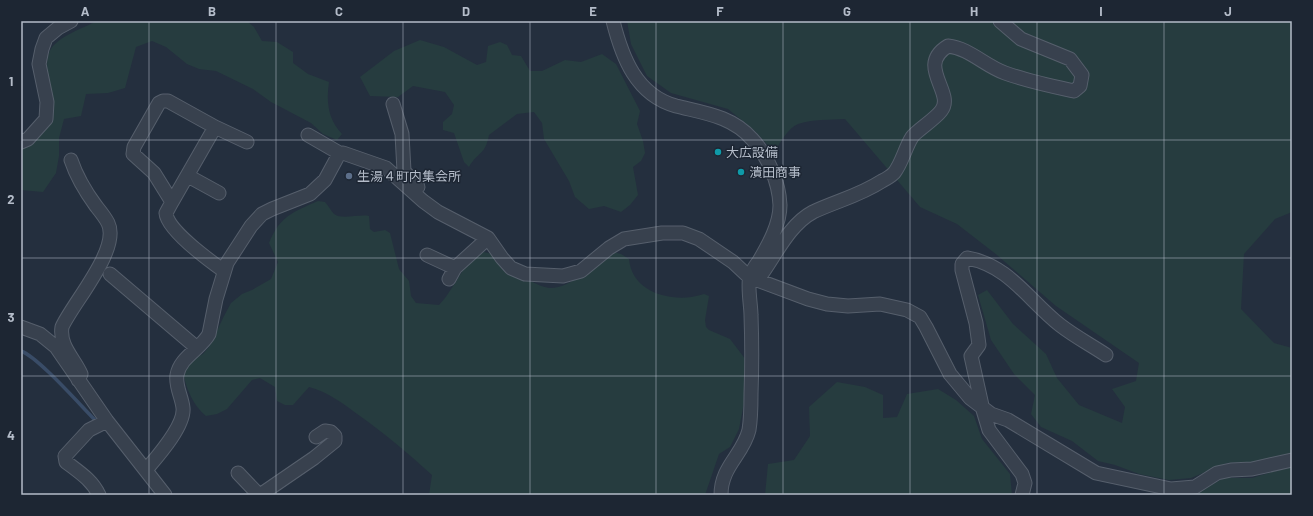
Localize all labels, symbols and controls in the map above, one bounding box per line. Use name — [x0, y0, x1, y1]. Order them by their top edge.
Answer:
text: A — [81, 3, 90, 19]
text: B — [208, 3, 216, 19]
text: C — [335, 3, 343, 19]
text: D — [462, 3, 470, 19]
text: E — [589, 3, 597, 19]
text: F — [716, 3, 724, 19]
text: G — [843, 3, 851, 19]
text: H — [970, 3, 978, 19]
text: I — [1099, 3, 1103, 19]
text: J — [1224, 3, 1232, 19]
text: 1 — [9, 73, 13, 89]
place label: 大広設備 — [726, 144, 778, 160]
marker: 大広設備 — [713, 147, 723, 157]
place label: 潰田商事 — [749, 164, 801, 180]
marker: 潰田商事 — [736, 167, 746, 177]
place label: 生湯４町内集会所 — [357, 168, 461, 184]
marker: 生湯４町内集会所 — [344, 171, 354, 181]
text: 2 — [7, 191, 15, 207]
text: 3 — [7, 309, 15, 325]
text: 4 — [7, 427, 15, 443]

